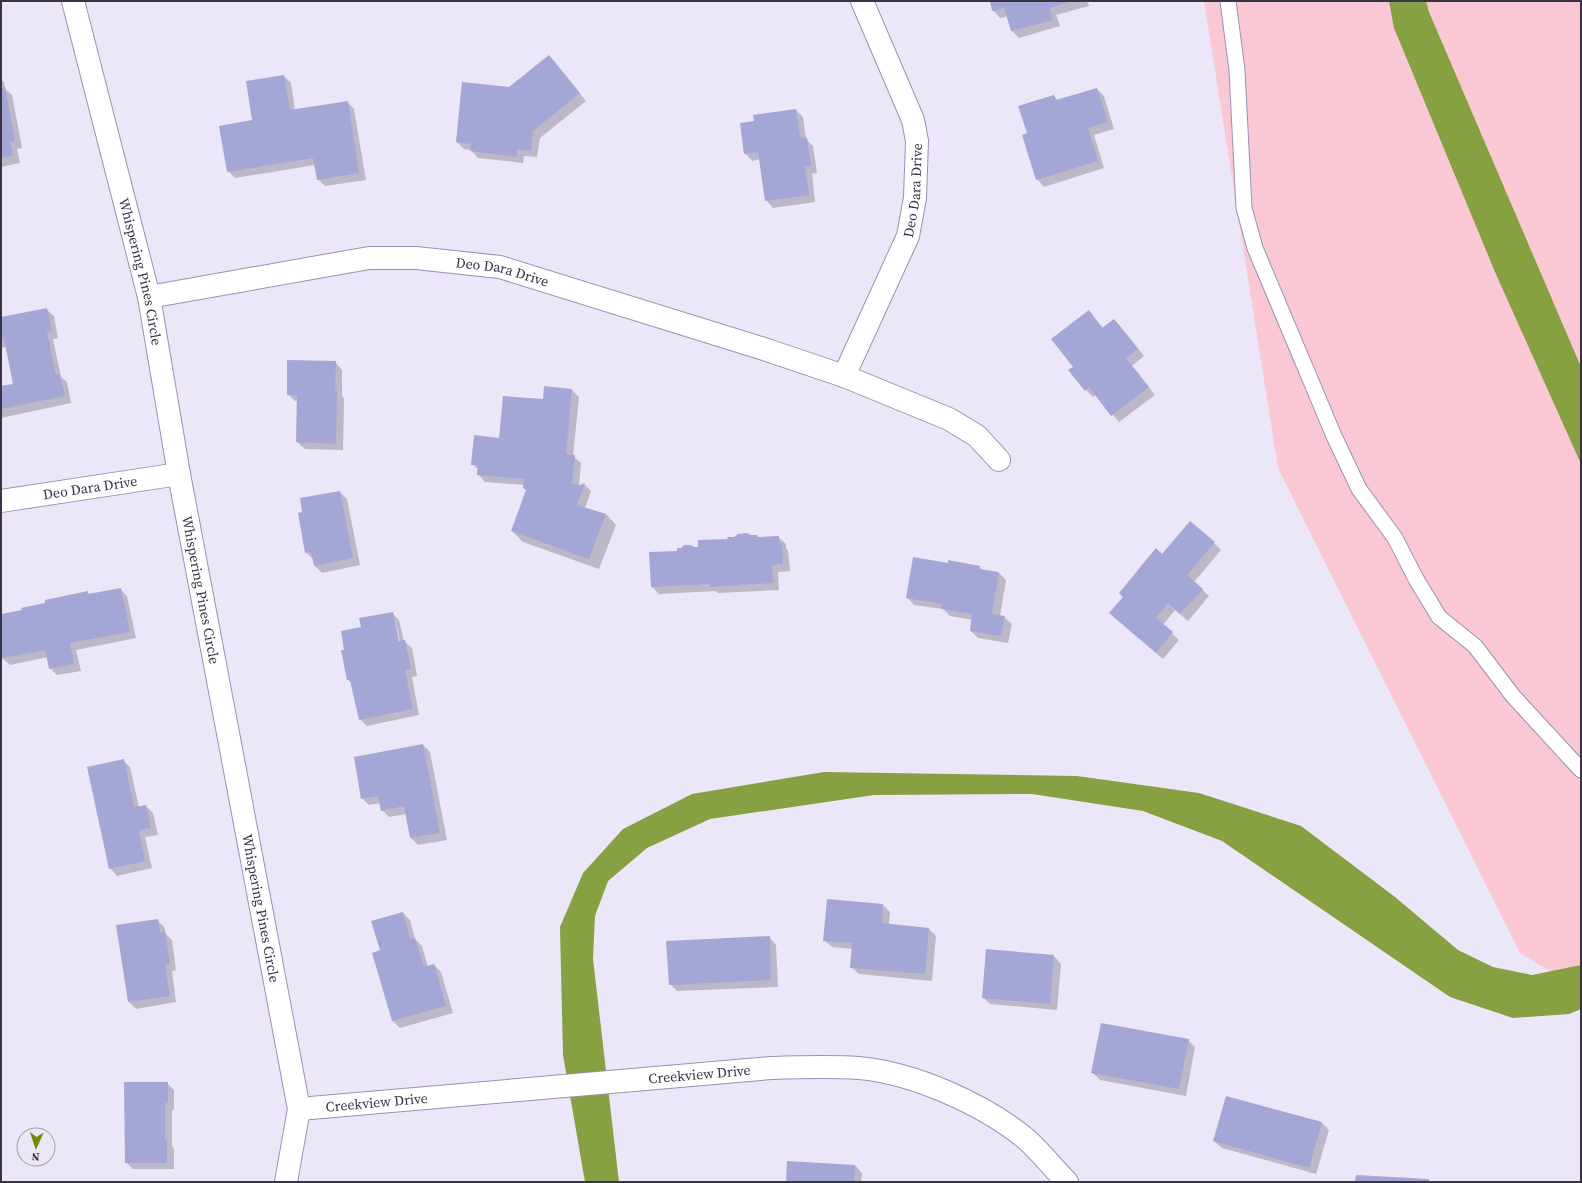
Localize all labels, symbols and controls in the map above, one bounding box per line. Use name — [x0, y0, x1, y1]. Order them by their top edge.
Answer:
street label: Deo Dara Drive — [898, 143, 927, 239]
street label: Whispering Pines Circle — [114, 196, 167, 347]
street label: Deo Dara Drive — [455, 252, 551, 292]
street label: Deo Dara Drive — [41, 470, 138, 505]
street label: Whispering Pines Circle — [177, 514, 225, 666]
street label: Whispering Pines Circle — [237, 832, 285, 984]
street label: Creekview Drive — [648, 1060, 751, 1089]
street label: Creekview Drive — [325, 1088, 429, 1117]
north arrow — [16, 1127, 56, 1167]
text: N — [31, 1149, 40, 1164]

